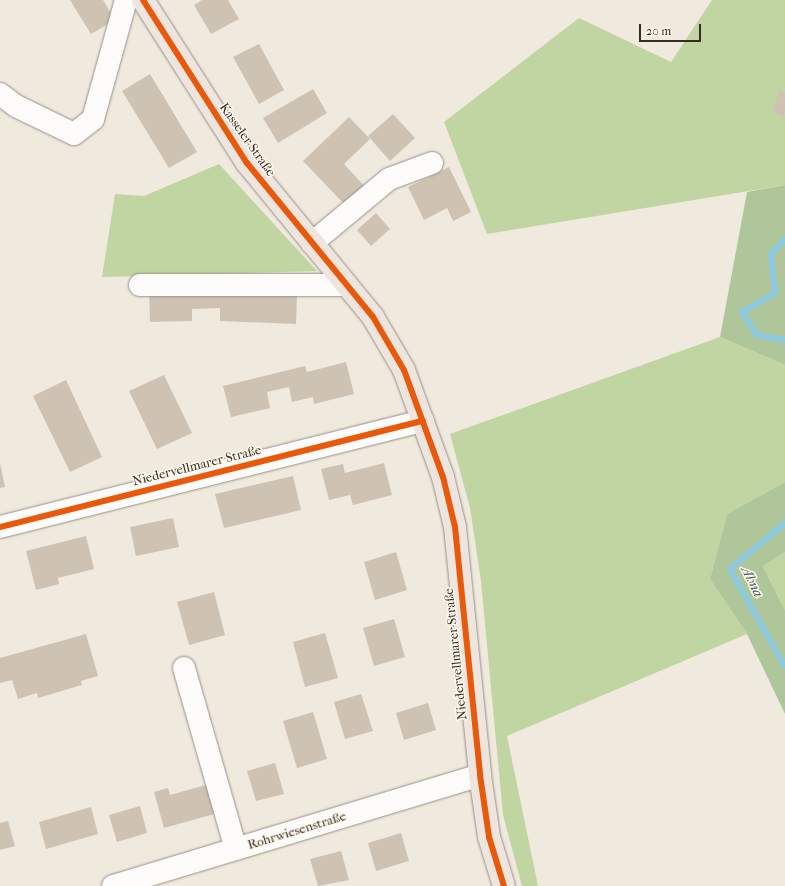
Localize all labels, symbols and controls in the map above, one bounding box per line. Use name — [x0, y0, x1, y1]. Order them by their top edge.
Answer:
scale bar — [641, 16, 703, 42]
text: 20 m — [646, 24, 671, 38]
street label: Kasseler Straße — [216, 100, 278, 180]
street label: Niedervellmarer Straße — [131, 442, 263, 490]
water label: Ahna — [737, 564, 767, 600]
street label: Niedervellmarer Straße — [441, 587, 471, 721]
street label: Rohrwiesenstraße — [246, 809, 348, 853]

